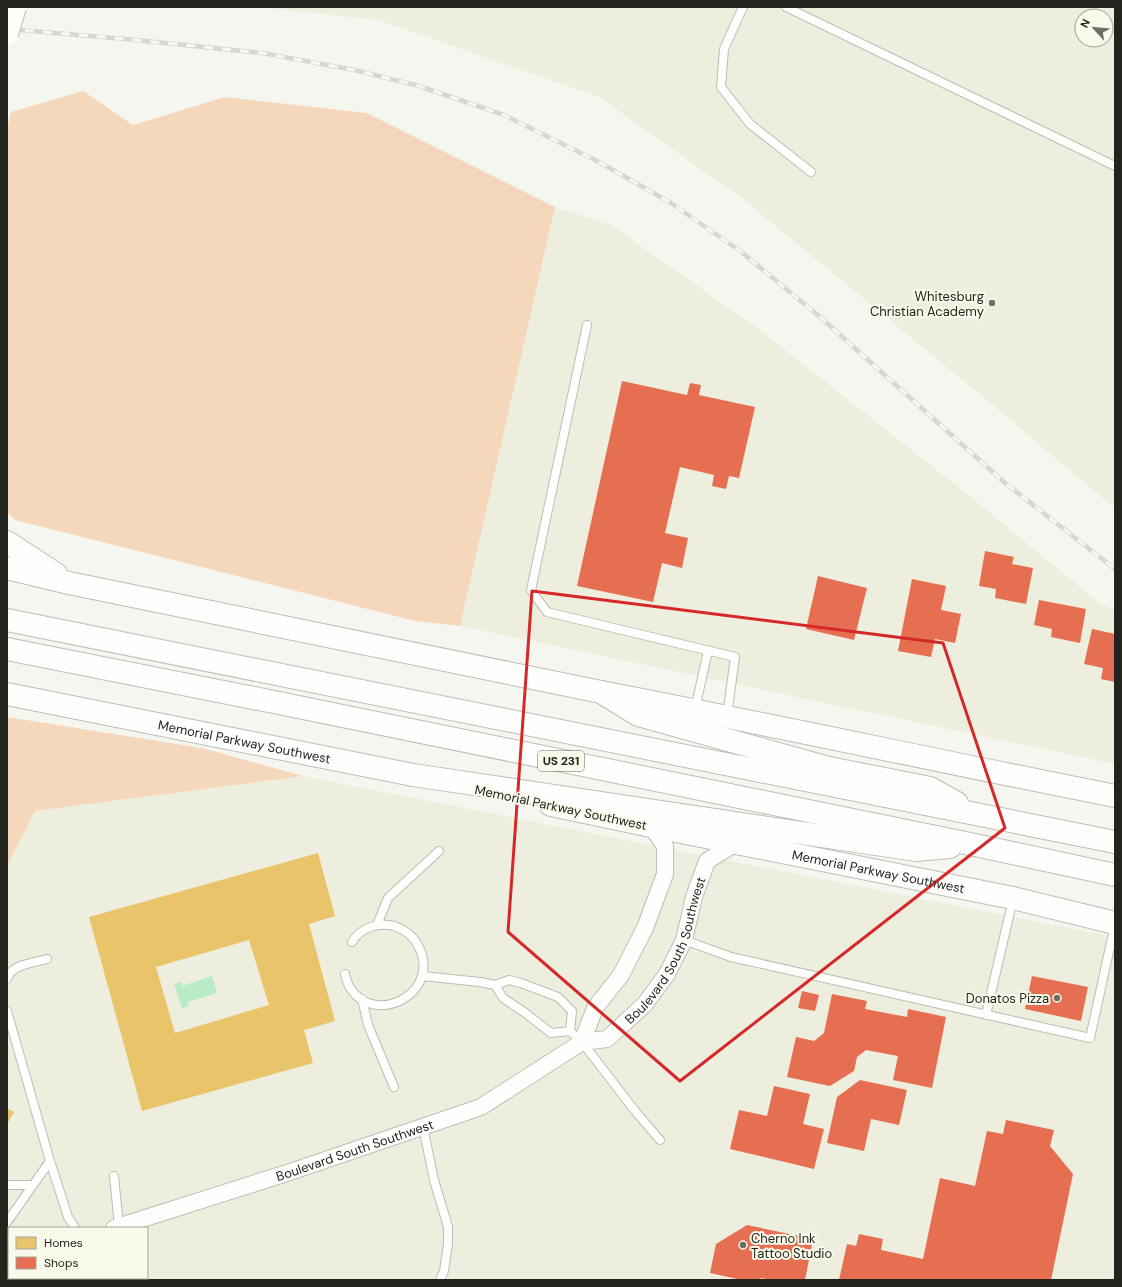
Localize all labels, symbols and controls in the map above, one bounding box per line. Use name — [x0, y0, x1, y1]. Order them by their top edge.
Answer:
north arrow — [1074, 8, 1114, 48]
text: N — [1077, 17, 1093, 30]
place label: Whitesburg Christian Academy — [870, 288, 984, 320]
marker: Whitesburg Christian Academy — [987, 298, 997, 308]
street label: Memorial Parkway Southwest — [156, 716, 332, 767]
road number: US 231 — [538, 751, 584, 771]
street label: Memorial Parkway Southwest — [473, 781, 649, 834]
street label: Memorial Parkway Southwest — [790, 846, 966, 897]
street label: Boulevard South Southwest — [621, 875, 710, 1028]
place label: Donatos Pizza — [966, 990, 1049, 1007]
marker: Donatos Pizza — [1052, 993, 1062, 1003]
street label: Boulevard South Southwest — [274, 1116, 436, 1185]
legend — [8, 1227, 148, 1279]
place label: Cherno Ink Tattoo Studio — [751, 1230, 832, 1262]
text: Homes — [44, 1235, 83, 1251]
marker: Cherno Ink Tattoo Studio — [738, 1240, 748, 1250]
text: Shops — [44, 1255, 79, 1271]

